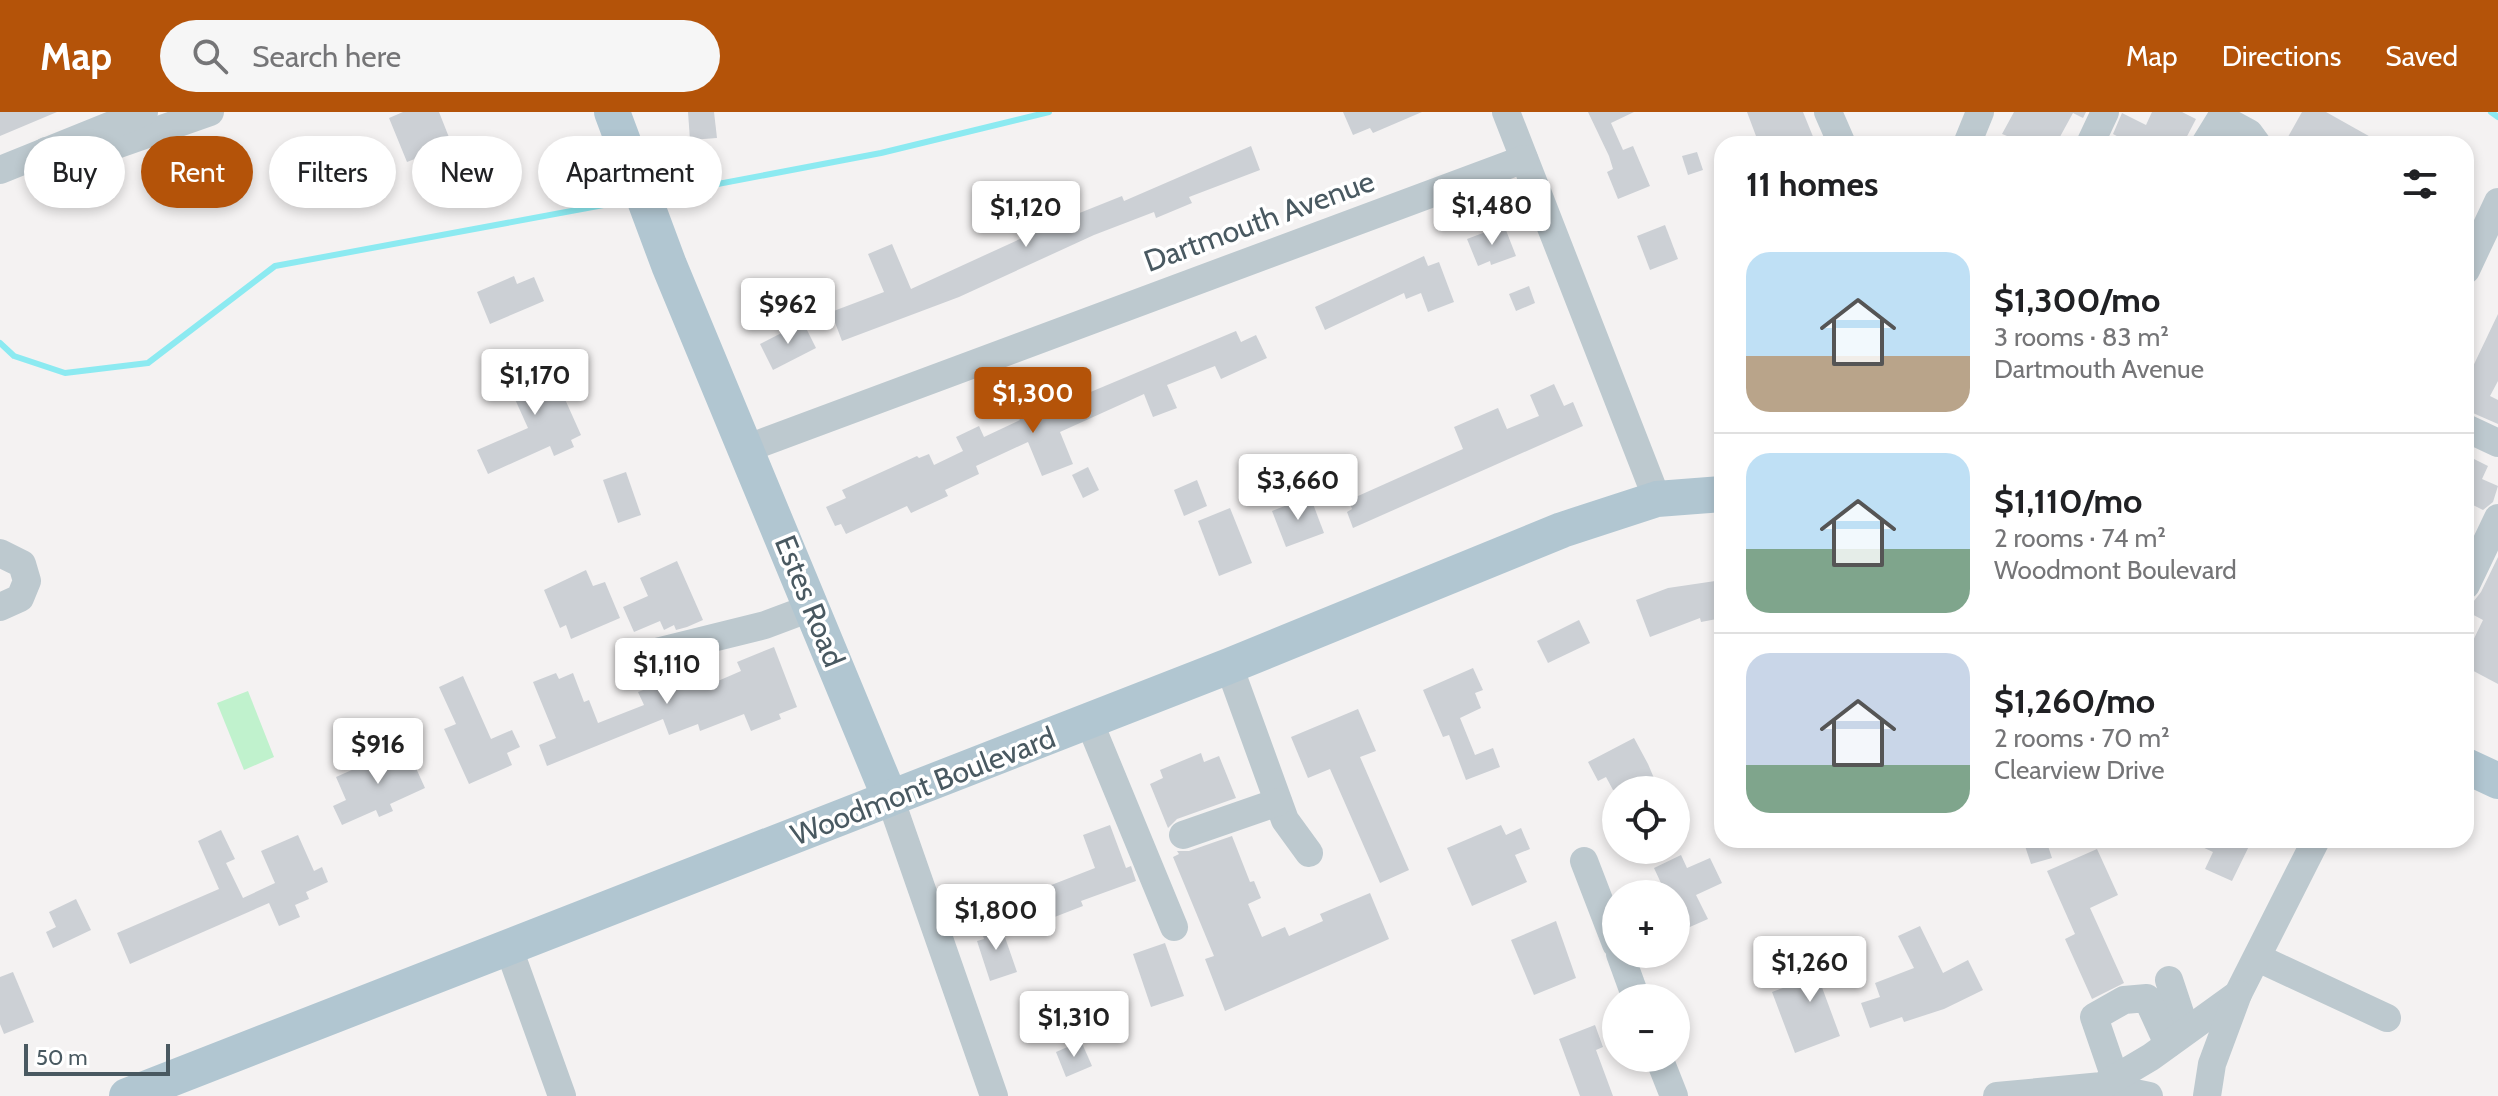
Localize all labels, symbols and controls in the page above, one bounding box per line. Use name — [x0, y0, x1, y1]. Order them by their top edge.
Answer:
search box — [160, 20, 720, 92]
text: Map — [40, 33, 112, 80]
icon: search — [188, 34, 232, 78]
text: Search here — [252, 38, 401, 75]
text: Map — [2126, 39, 2178, 73]
text: Directions — [2222, 39, 2341, 73]
text: Saved — [2385, 39, 2458, 73]
chip: Buy — [24, 136, 125, 208]
chip: Rent — [141, 136, 253, 208]
chip: Filters — [269, 136, 396, 208]
chip: New — [412, 136, 522, 208]
chip: Apartment — [538, 136, 722, 208]
street label: Dartmouth Avenue — [1139, 162, 1379, 280]
icon: filters — [2398, 162, 2442, 206]
text: 11 homes — [1746, 163, 1878, 205]
pin: $1,480 — [1427, 179, 1557, 247]
pin: $1,120 — [961, 181, 1091, 249]
text: $1,480 — [1452, 189, 1532, 221]
text: $1,120 — [990, 191, 1062, 223]
pin: $962 — [741, 278, 835, 346]
text: $1,300/mo — [1994, 279, 2160, 321]
icon: home — [1810, 284, 1906, 380]
text: $962 — [759, 288, 817, 320]
text: 3 rooms · 83 m² — [1994, 321, 2169, 353]
pin: $1,170 — [470, 349, 600, 417]
text: Dartmouth Avenue — [1994, 353, 2204, 385]
text: $1,170 — [499, 359, 571, 391]
pin: $1,300 — [968, 367, 1098, 435]
text: $1,300 — [992, 377, 1074, 409]
pin: $3,660 — [1233, 454, 1363, 522]
text: $3,660 — [1257, 464, 1339, 496]
text: $1,110/mo — [1994, 480, 2142, 522]
icon: home — [1810, 485, 1906, 581]
text: 2 rooms · 74 m² — [1994, 522, 2166, 554]
street label: Estes Road — [767, 530, 853, 672]
text: Woodmont Boulevard — [1994, 554, 2237, 586]
pin: $1,110 — [602, 638, 732, 706]
text: $1,110 — [633, 648, 701, 680]
text: $1,260/mo — [1994, 680, 2155, 722]
icon: home — [1810, 685, 1906, 781]
pin: $916 — [331, 718, 425, 786]
street label: Woodmont Boulevard — [786, 719, 1060, 853]
text: 2 rooms · 70 m² — [1994, 722, 2170, 754]
text: $916 — [351, 728, 405, 760]
text: Clearview Drive — [1994, 754, 2165, 786]
map controls — [1602, 776, 1690, 1072]
button: locate — [1602, 776, 1690, 864]
button: + — [1602, 880, 1690, 968]
pin: $1,800 — [931, 884, 1061, 952]
text: $1,800 — [954, 894, 1038, 926]
pin: $1,260 — [1745, 936, 1875, 1004]
text: $1,260 — [1771, 946, 1849, 978]
button: − — [1602, 984, 1690, 1072]
pin: $1,310 — [1009, 991, 1139, 1059]
text: $1,310 — [1038, 1001, 1110, 1033]
scale bar — [24, 1040, 170, 1076]
text: 50 m — [36, 1044, 88, 1071]

